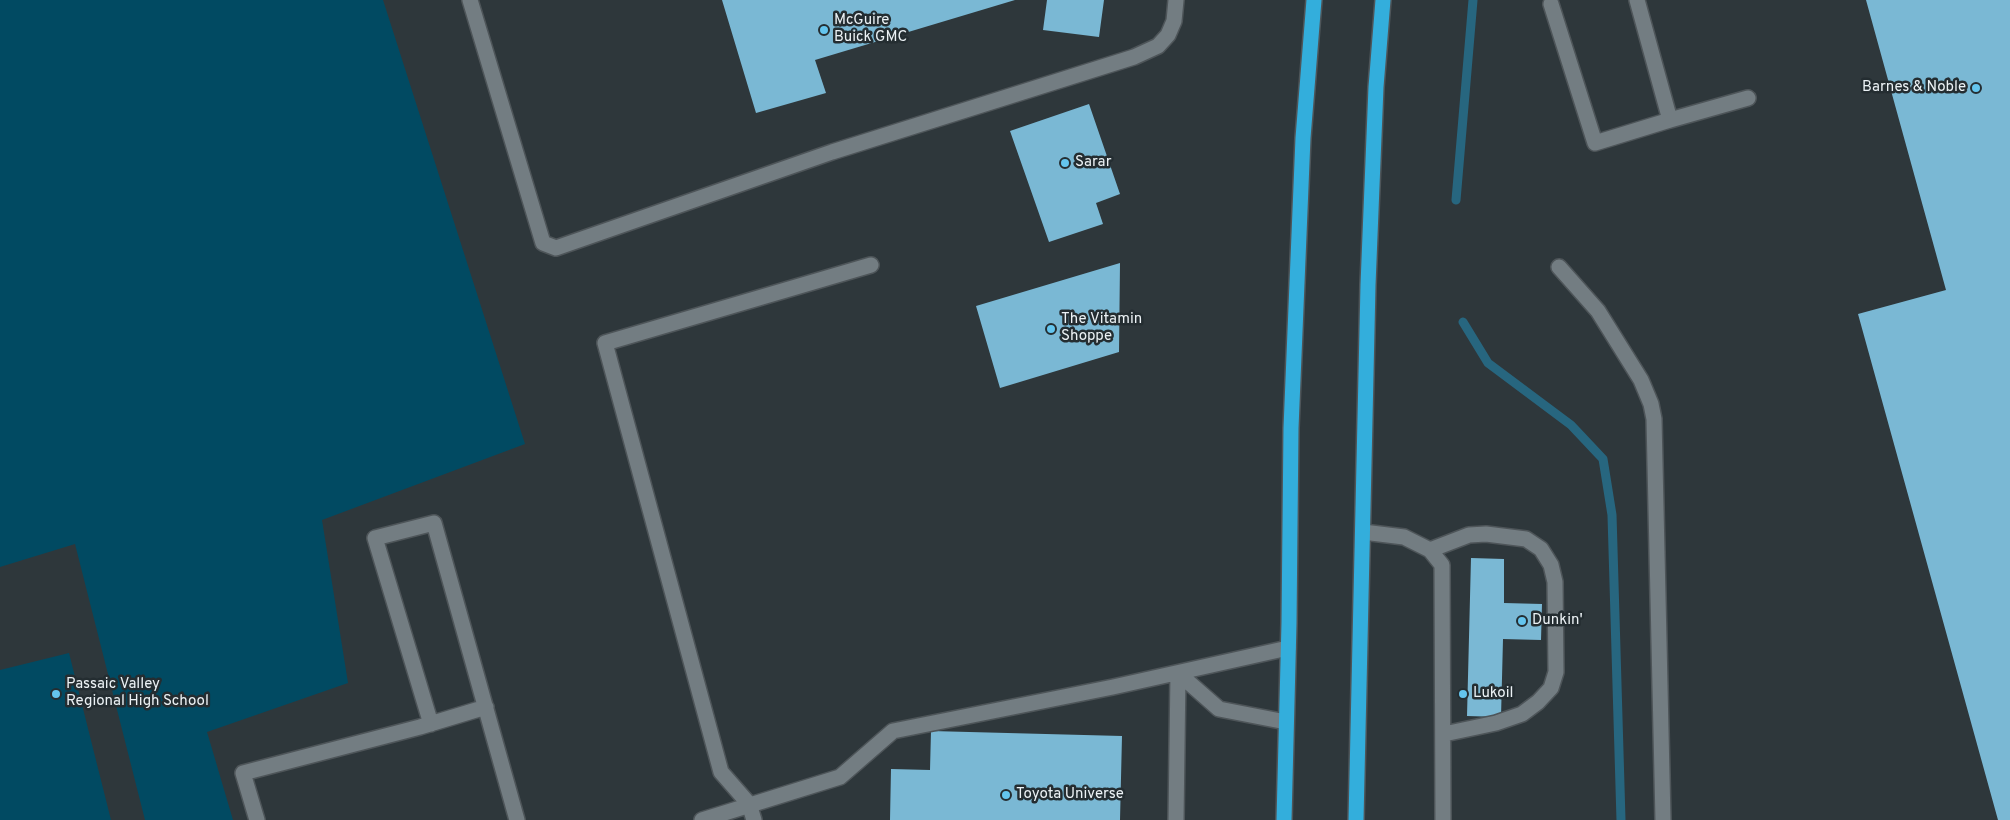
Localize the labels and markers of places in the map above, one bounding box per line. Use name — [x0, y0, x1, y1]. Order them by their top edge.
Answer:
place label: McGuire Buick GMC — [834, 12, 907, 47]
marker: McGuire Buick GMC — [818, 24, 830, 36]
place label: Barnes & Noble — [1862, 79, 1966, 97]
marker: Barnes & Noble — [1970, 82, 1982, 94]
place label: Sarar — [1075, 154, 1112, 172]
marker: Sarar — [1059, 157, 1071, 169]
place label: The Vitamin Shoppe — [1061, 311, 1142, 346]
marker: The Vitamin Shoppe — [1045, 323, 1057, 335]
place label: Dunkin' — [1532, 612, 1583, 630]
marker: Dunkin' — [1516, 615, 1528, 627]
place label: Passaic Valley Regional High School — [66, 676, 209, 711]
place label: Lukoil — [1473, 685, 1513, 703]
marker: Passaic Valley Regional High School — [50, 688, 62, 700]
marker: Lukoil — [1457, 688, 1469, 700]
place label: Toyota Universe — [1016, 786, 1124, 804]
marker: Toyota Universe — [1000, 789, 1012, 801]

